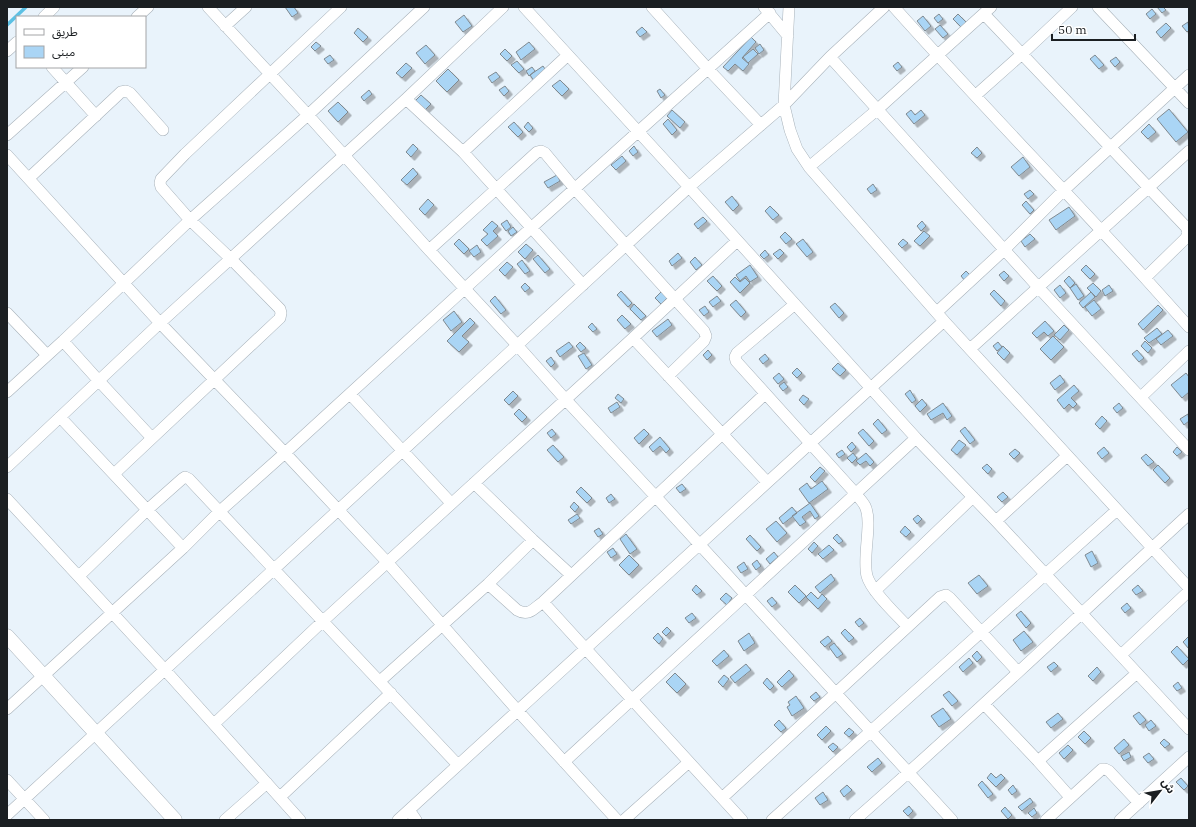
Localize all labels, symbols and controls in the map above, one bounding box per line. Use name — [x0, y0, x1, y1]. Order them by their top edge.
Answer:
legend — [16, 16, 146, 68]
scale bar — [1052, 16, 1135, 42]
text: 50 m — [1058, 22, 1087, 37]
text: طريق — [52, 24, 78, 40]
text: مبنى — [52, 44, 75, 59]
north arrow — [1140, 771, 1180, 811]
text: ش — [1159, 776, 1178, 796]

